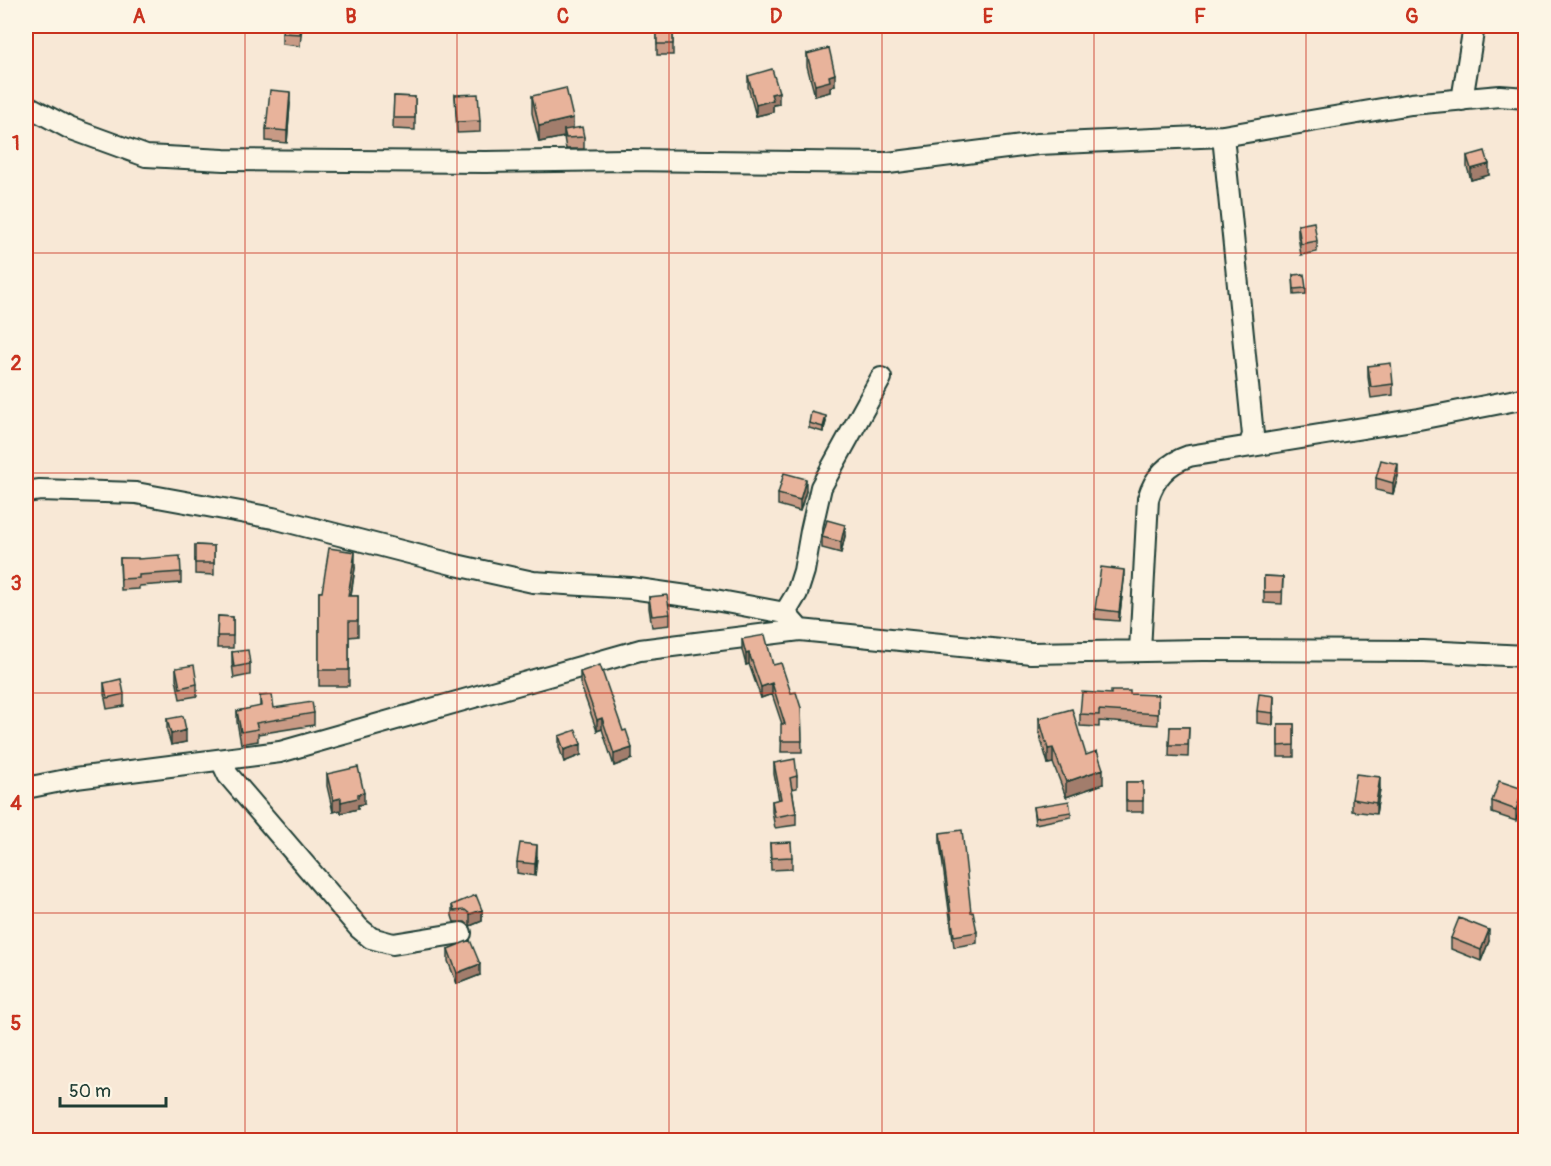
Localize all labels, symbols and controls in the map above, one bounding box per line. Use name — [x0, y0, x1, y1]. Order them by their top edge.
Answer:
text: A — [133, 4, 146, 29]
text: B — [345, 4, 357, 29]
text: C — [557, 4, 569, 29]
text: D — [770, 4, 783, 29]
text: E — [983, 4, 994, 29]
text: F — [1194, 4, 1206, 29]
text: G — [1405, 4, 1419, 29]
text: 1 — [12, 131, 20, 156]
text: 2 — [10, 351, 22, 376]
text: 3 — [10, 571, 22, 596]
text: 4 — [10, 791, 22, 816]
text: 5 — [11, 1011, 22, 1036]
scale bar — [60, 1070, 166, 1108]
text: 50 m — [69, 1080, 111, 1103]

